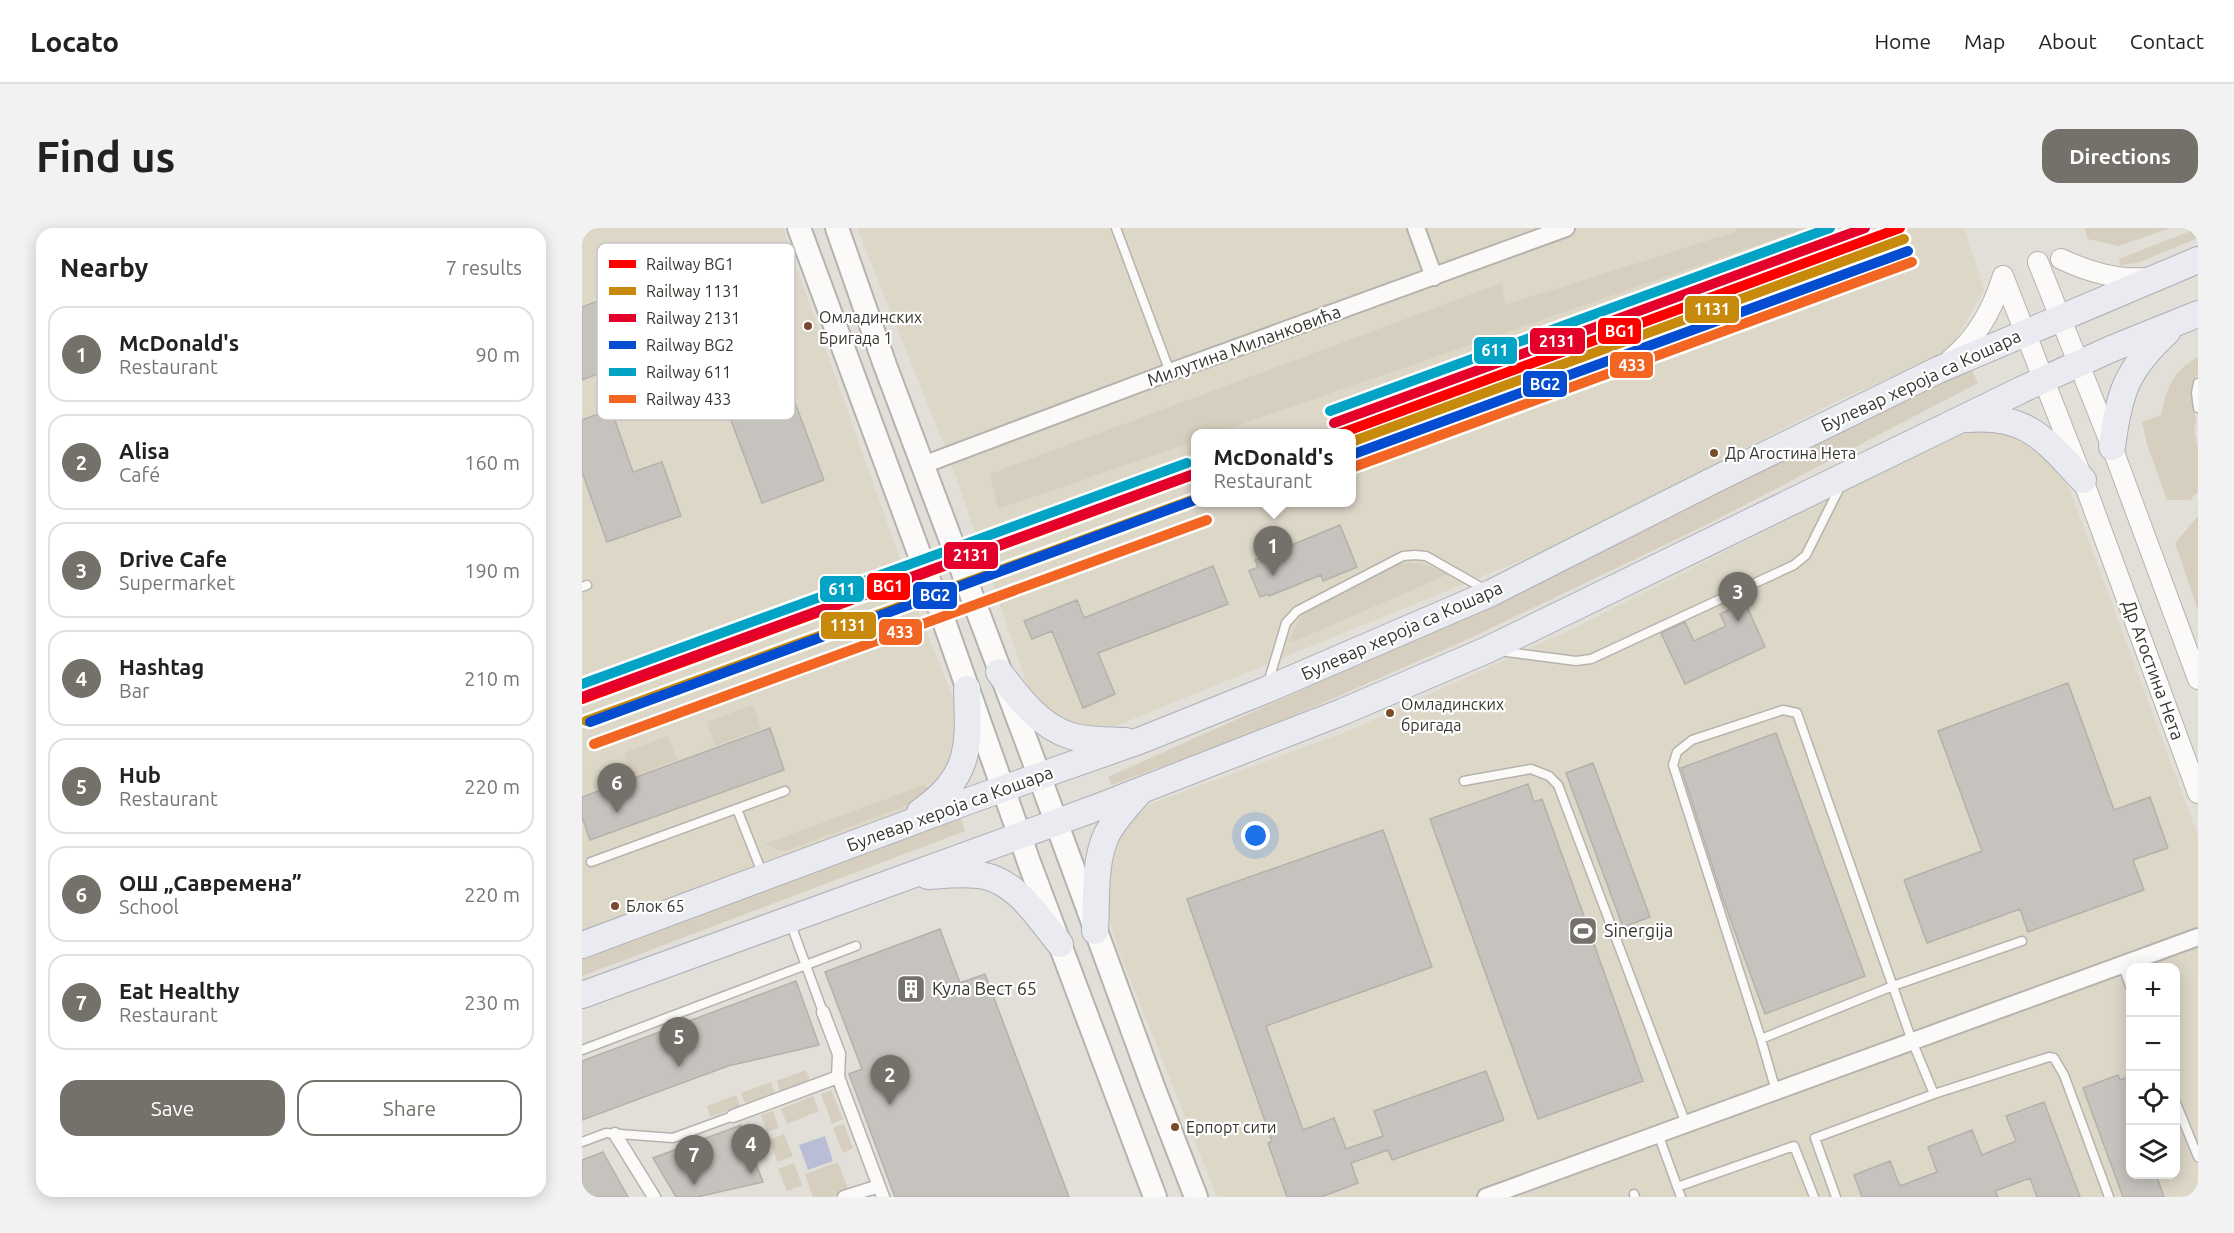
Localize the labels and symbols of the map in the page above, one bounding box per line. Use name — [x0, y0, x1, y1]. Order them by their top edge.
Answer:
legend — [597, 243, 795, 420]
text: Railway BG1 — [646, 255, 734, 273]
text: Railway 1131 — [646, 282, 740, 300]
line badge: 1131 — [1684, 295, 1740, 324]
text: 1131 — [1694, 300, 1730, 318]
street label: Милутина Миланковића — [1144, 301, 1343, 389]
place label: Омладинских Бригада 1 — [819, 308, 922, 347]
text: Railway 2131 — [646, 309, 740, 327]
line badge: BG1 — [1597, 317, 1642, 345]
marker: Омладинских Бригада 1 — [802, 320, 814, 332]
text: BG1 — [1605, 322, 1635, 340]
street label: Булевар хероја са Кошара — [1818, 325, 2024, 435]
line badge: 2131 — [1529, 327, 1586, 355]
text: 2131 — [1539, 332, 1575, 350]
text: Railway BG2 — [646, 336, 734, 354]
line badge: 611 — [1473, 336, 1518, 365]
text: 611 — [1481, 341, 1509, 359]
line badge: 433 — [1609, 351, 1654, 379]
text: 433 — [1618, 356, 1646, 374]
text: Railway 611 — [646, 363, 731, 381]
line badge: BG2 — [1522, 370, 1568, 398]
text: BG2 — [1530, 375, 1560, 393]
text: Railway 433 — [646, 390, 731, 408]
place label: Др Агостина Нета — [1725, 444, 1856, 462]
marker: Др Агостина Нета — [1708, 447, 1720, 459]
pin: 1 — [1254, 526, 1292, 576]
line badge: 2131 — [943, 541, 999, 570]
text: 2131 — [953, 546, 989, 564]
line badge: BG1 — [866, 572, 911, 601]
pin: 3 — [1718, 572, 1758, 622]
line badge: 611 — [819, 575, 865, 603]
text: BG1 — [873, 577, 903, 595]
street label: Булевар хероја са Кошара — [1298, 577, 1505, 684]
text: 611 — [828, 580, 856, 598]
line badge: BG2 — [912, 581, 958, 610]
text: BG2 — [920, 586, 950, 604]
street label: Др Агостина Нета — [2119, 597, 2189, 742]
line badge: 1131 — [820, 611, 877, 640]
text: 1131 — [830, 616, 866, 634]
line badge: 433 — [878, 618, 923, 646]
text: 433 — [886, 623, 914, 641]
place label: Омладинских бригада — [1401, 695, 1504, 734]
marker: Омладинских бригада — [1384, 707, 1396, 719]
street label: Булевар хероја са Кошара — [844, 761, 1056, 855]
pin: 6 — [597, 764, 636, 813]
your location — [1241, 821, 1270, 850]
place label: Блок 65 — [626, 897, 685, 915]
marker: Блок 65 — [609, 900, 621, 912]
sports icon: Sinergija — [1567, 915, 1599, 947]
place label: Sinergija — [1604, 920, 1673, 940]
building icon: Кула Вест 65 — [895, 973, 927, 1005]
place label: Кула Вест 65 — [932, 978, 1037, 998]
pin: 5 — [660, 1018, 698, 1067]
pin: 2 — [870, 1056, 910, 1105]
place label: Ерпорт сити — [1186, 1118, 1277, 1136]
marker: Ерпорт сити — [1169, 1121, 1181, 1133]
pin: 4 — [732, 1124, 770, 1174]
pin: 7 — [674, 1136, 714, 1185]

